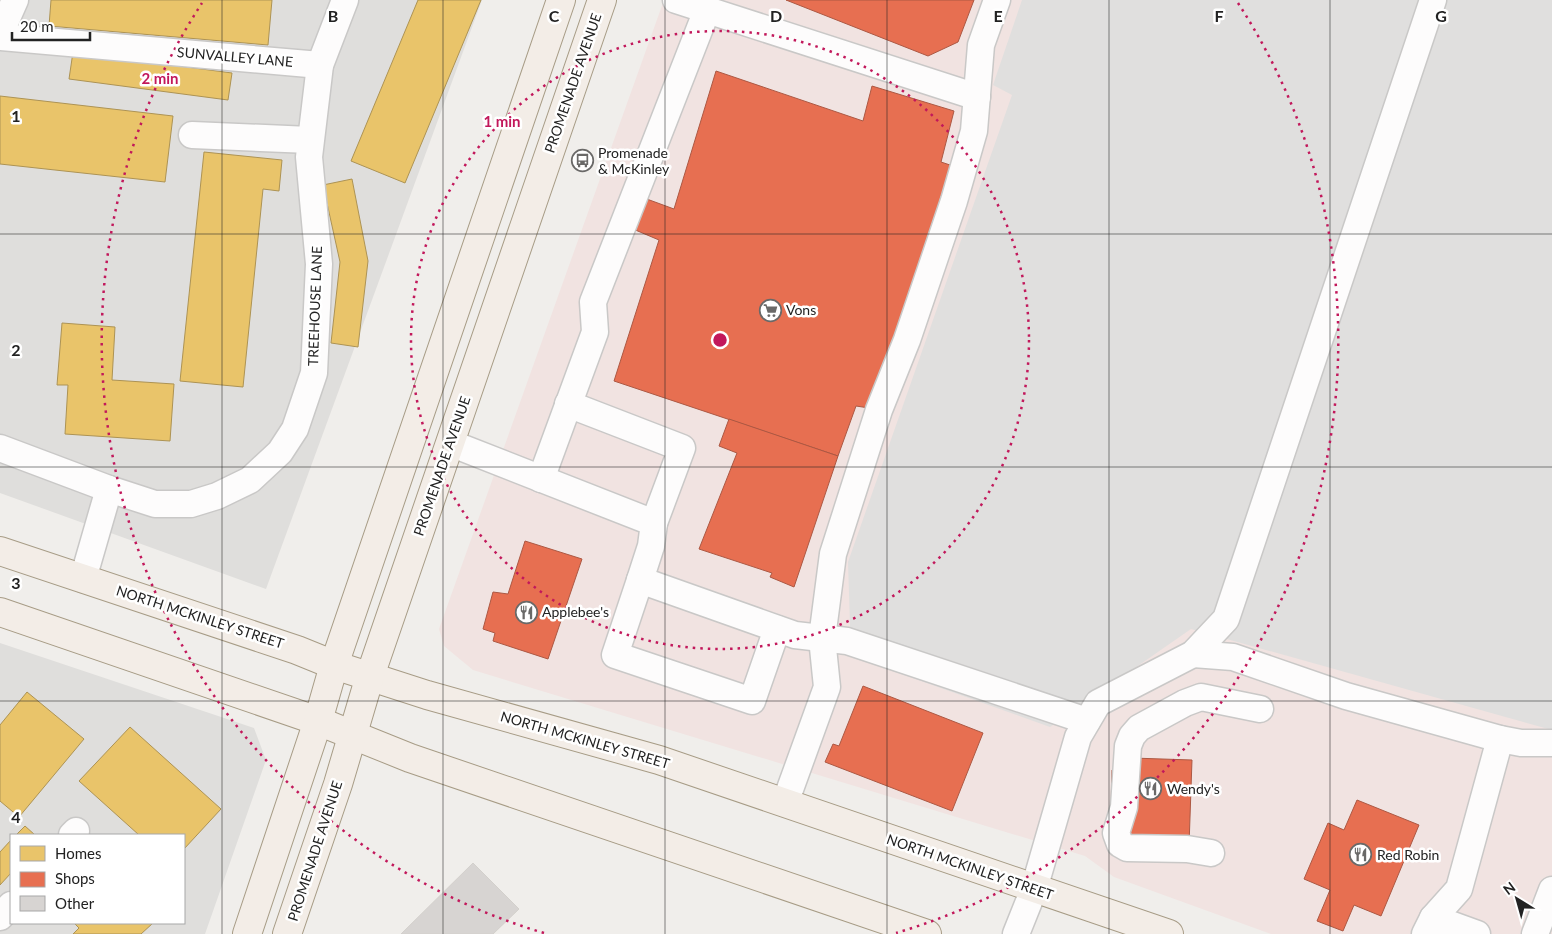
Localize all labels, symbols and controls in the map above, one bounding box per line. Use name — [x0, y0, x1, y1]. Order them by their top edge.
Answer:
text: B — [328, 6, 338, 25]
text: C — [549, 6, 560, 25]
text: D — [770, 6, 782, 25]
text: E — [993, 6, 1003, 25]
text: F — [1214, 6, 1224, 25]
text: G — [1435, 6, 1447, 25]
scale bar — [12, 10, 90, 42]
street label: PROMENADE AVENUE — [541, 11, 604, 155]
text: 20 m — [20, 17, 54, 35]
street label: SUNVALLEY LANE — [176, 43, 294, 70]
text: 2 min — [141, 69, 179, 87]
text: 1 — [11, 106, 21, 125]
text: 1 min — [483, 112, 521, 130]
place label: Promenade & McKinley — [598, 144, 670, 177]
bus stop icon: Promenade & McKinley — [570, 149, 594, 173]
street label: TREEHOUSE LANE — [304, 246, 325, 366]
supermarket icon: Vons — [758, 298, 782, 322]
place label: Vons — [786, 301, 816, 318]
centre of rings — [711, 331, 729, 349]
text: 2 — [11, 340, 21, 359]
street label: PROMENADE AVENUE — [410, 394, 473, 538]
text: 3 — [11, 573, 21, 592]
street label: NORTH MCKINLEY STREET — [114, 581, 287, 652]
restaurant icon: Applebee's — [514, 600, 538, 624]
place label: Applebee's — [542, 603, 609, 620]
street label: NORTH MCKINLEY STREET — [499, 707, 672, 772]
restaurant icon: Wendy's — [1139, 777, 1163, 801]
street label: PROMENADE AVENUE — [284, 778, 345, 923]
place label: Wendy's — [1167, 780, 1220, 797]
text: 4 — [11, 807, 21, 826]
street label: NORTH MCKINLEY STREET — [885, 830, 1056, 903]
legend — [10, 834, 185, 924]
restaurant icon: Red Robin — [1349, 843, 1373, 867]
text: Homes — [55, 844, 101, 862]
place label: Red Robin — [1377, 846, 1439, 863]
text: Shops — [55, 869, 95, 887]
north arrow — [1492, 874, 1542, 924]
text: N — [1499, 878, 1518, 898]
text: Other — [55, 894, 95, 912]

